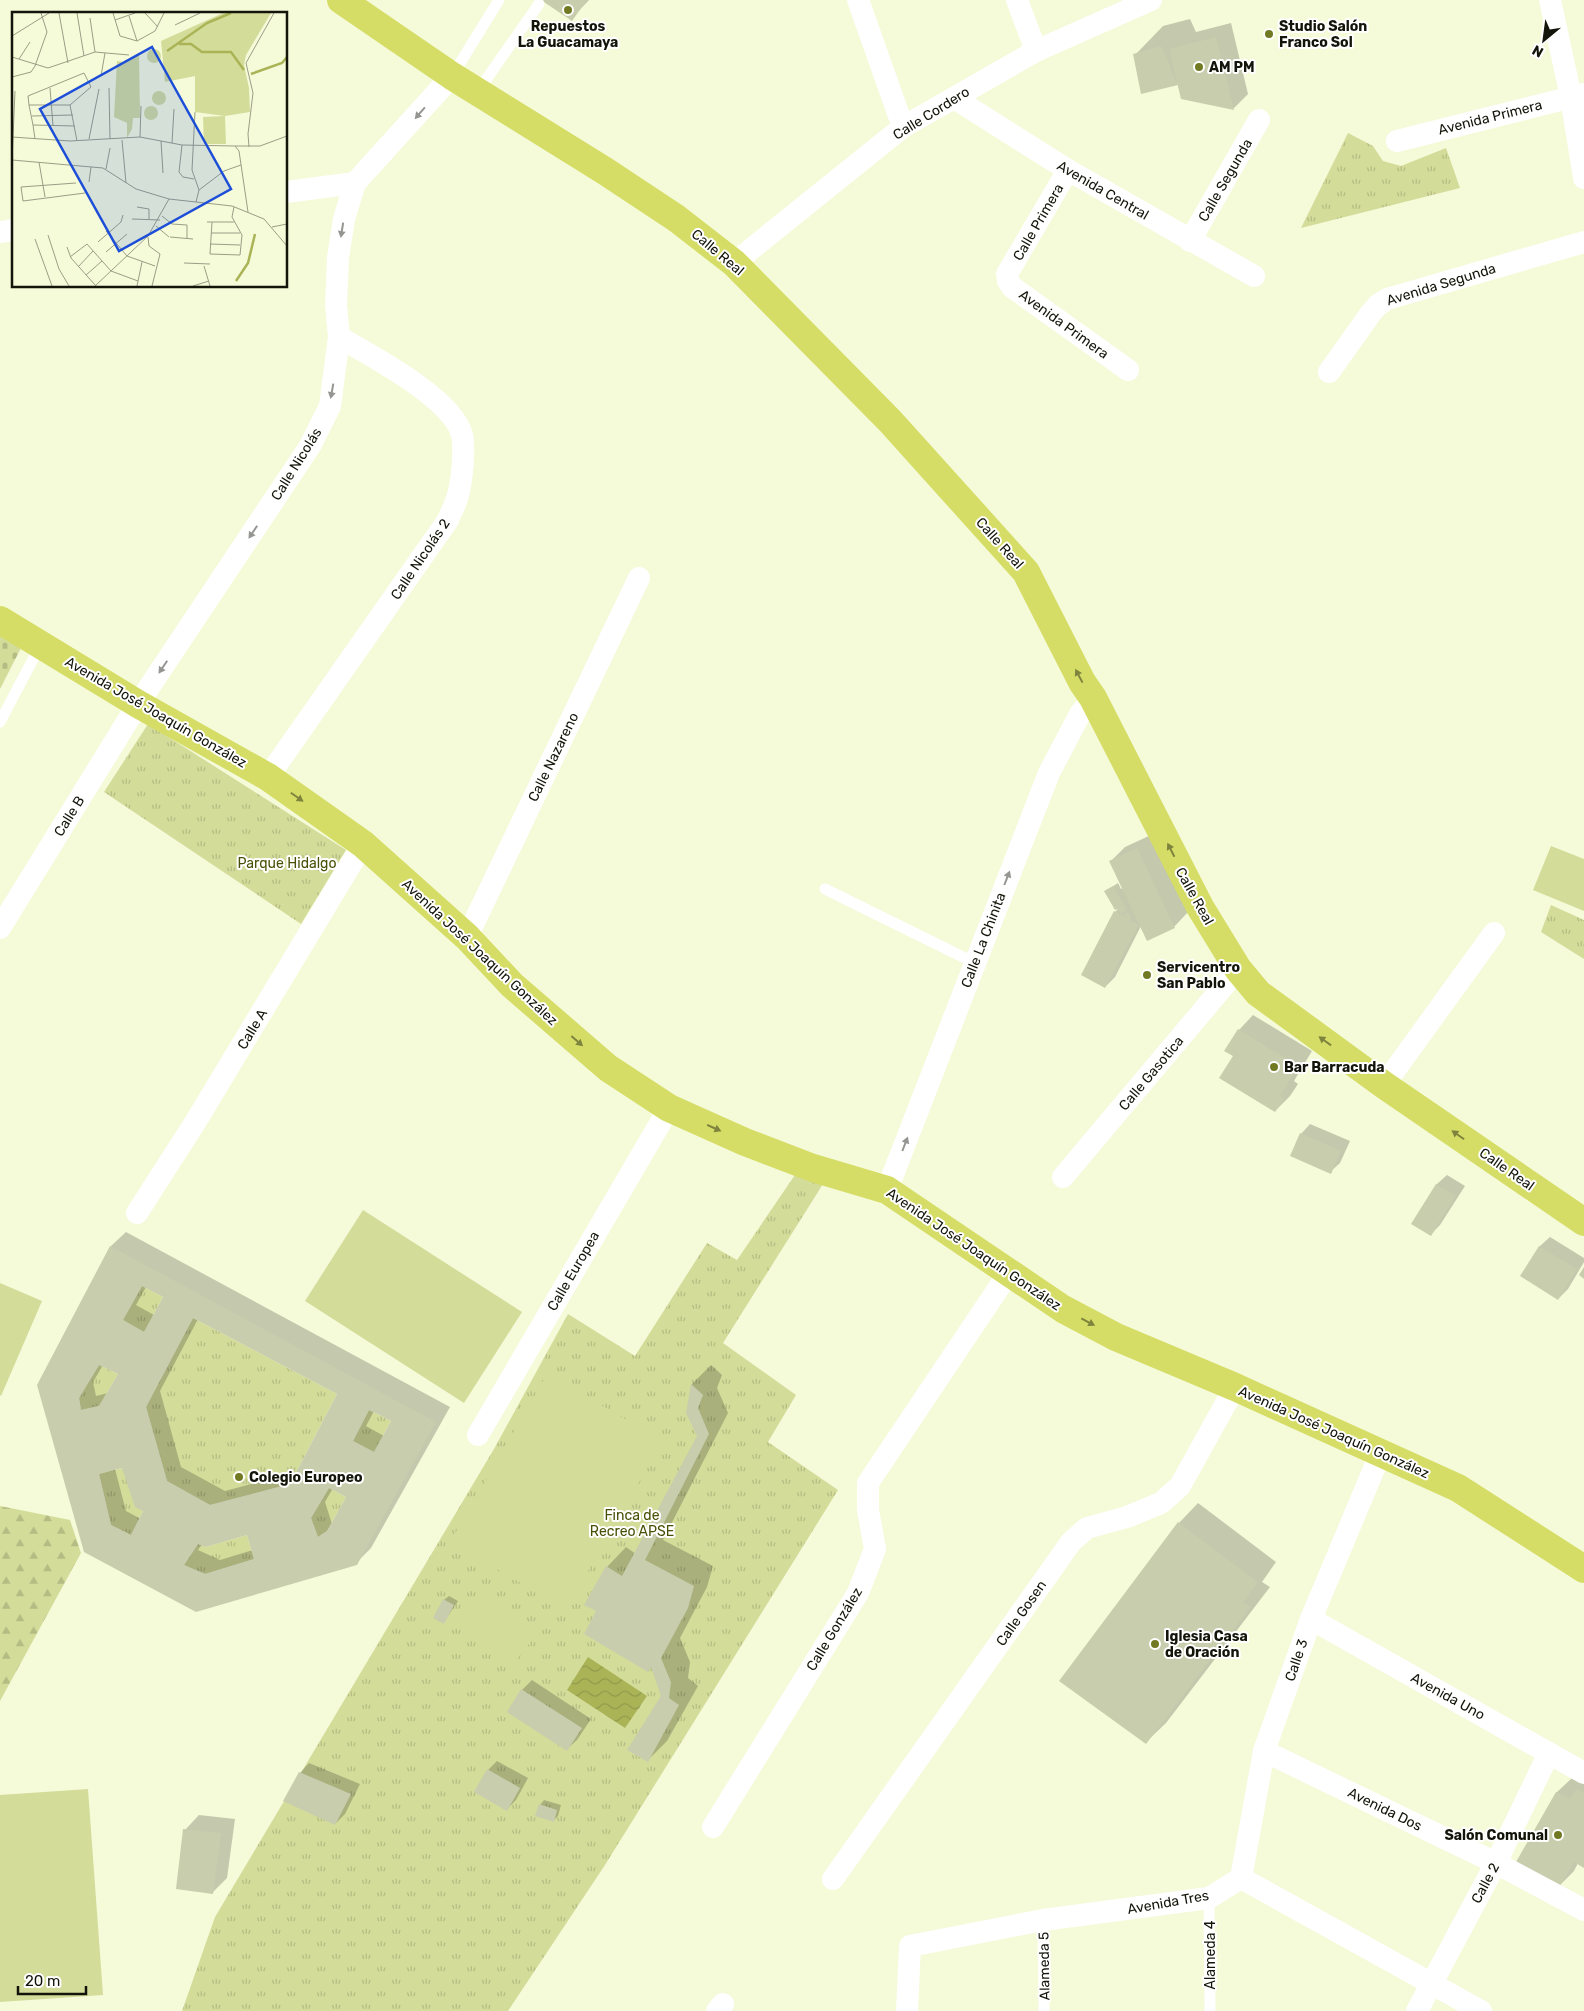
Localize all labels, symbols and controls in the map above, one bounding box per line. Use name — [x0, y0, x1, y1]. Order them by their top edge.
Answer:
marker: Repuestos La Guacamaya — [562, 4, 574, 16]
inset map — [12, 12, 288, 288]
north arrow — [1519, 15, 1569, 65]
place label: Repuestos La Guacamaya — [518, 18, 618, 51]
place label: Studio Salón Franco Sol — [1279, 18, 1367, 51]
marker: Studio Salón Franco Sol — [1263, 28, 1275, 40]
text: N — [1529, 41, 1546, 61]
place label: AM PM — [1209, 59, 1255, 76]
marker: AM PM — [1193, 61, 1205, 73]
street label: Calle Cordero — [890, 83, 973, 144]
street label: Avenida Primera — [1436, 96, 1544, 139]
one-way arrow — [415, 107, 426, 119]
street label: Calle Segunda — [1195, 136, 1256, 225]
street label: Avenida Central — [1054, 157, 1152, 224]
street label: Calle Primera — [1010, 181, 1067, 264]
one-way arrow — [338, 222, 346, 238]
street label: Calle Real — [688, 226, 747, 279]
street label: Avenida Segunda — [1384, 260, 1498, 309]
street label: Avenida Primera — [1016, 286, 1112, 363]
one-way arrow — [328, 384, 336, 400]
street label: Calle Nicolás — [267, 425, 325, 504]
street label: Calle Real — [972, 514, 1027, 573]
street label: Calle Nicolás 2 — [387, 516, 454, 603]
one-way arrow — [248, 525, 258, 538]
street label: Avenida José Joaquín González — [62, 653, 250, 772]
one-way arrow — [158, 660, 168, 674]
one-way arrow — [1075, 669, 1083, 683]
street label: Calle Nazareno — [525, 710, 582, 805]
one-way arrow — [290, 792, 304, 802]
street label: Calle B — [50, 793, 88, 840]
one-way arrow — [1167, 843, 1175, 858]
park label: Parque Hidalgo — [237, 855, 337, 872]
street label: Calle Real — [1172, 864, 1217, 928]
one-way arrow — [1003, 870, 1011, 885]
street label: Avenida José Joaquín González — [398, 876, 561, 1029]
street label: Calle La Chinita — [958, 890, 1009, 990]
place label: Servicentro San Pablo — [1157, 959, 1240, 992]
marker: Servicentro San Pablo — [1141, 969, 1153, 981]
street label: Calle A — [234, 1005, 271, 1053]
street label: Calle Gasotica — [1115, 1033, 1187, 1114]
one-way arrow — [571, 1036, 584, 1047]
one-way arrow — [1318, 1036, 1332, 1046]
place label: Bar Barracuda — [1284, 1059, 1384, 1076]
marker: Bar Barracuda — [1268, 1061, 1280, 1073]
one-way arrow — [707, 1124, 721, 1132]
one-way arrow — [1451, 1130, 1464, 1140]
one-way arrow — [901, 1136, 909, 1151]
street label: Calle Real — [1476, 1144, 1537, 1194]
street label: Avenida José Joaquín González — [883, 1185, 1064, 1314]
street label: Calle Europea — [544, 1228, 603, 1314]
one-way arrow — [1080, 1318, 1095, 1326]
street label: Avenida José Joaquín González — [1236, 1383, 1432, 1482]
place label: Colegio Europeo — [249, 1469, 363, 1486]
marker: Colegio Europeo — [233, 1471, 245, 1483]
park label: Finca de Recreo APSE — [590, 1507, 674, 1540]
street label: Calle Gosen — [993, 1577, 1050, 1649]
street label: Calle González — [803, 1584, 866, 1674]
place label: Iglesia Casa de Oración — [1165, 1628, 1248, 1661]
street label: Calle 3 — [1281, 1637, 1312, 1684]
marker: Iglesia Casa de Oración — [1149, 1638, 1161, 1650]
street label: Avenida Uno — [1408, 1669, 1488, 1724]
street label: Avenida Dos — [1345, 1784, 1425, 1835]
place label: Salón Comunal — [1444, 1827, 1548, 1844]
marker: Salón Comunal — [1552, 1829, 1564, 1841]
street label: Calle 2 — [1468, 1860, 1503, 1906]
street label: Avenida Tres — [1126, 1887, 1210, 1918]
street label: Alameda 4 — [1202, 1920, 1219, 1989]
street label: Alameda 5 — [1035, 1932, 1054, 2000]
scale bar — [18, 1964, 85, 1996]
text: 20 m — [25, 1972, 60, 1990]

